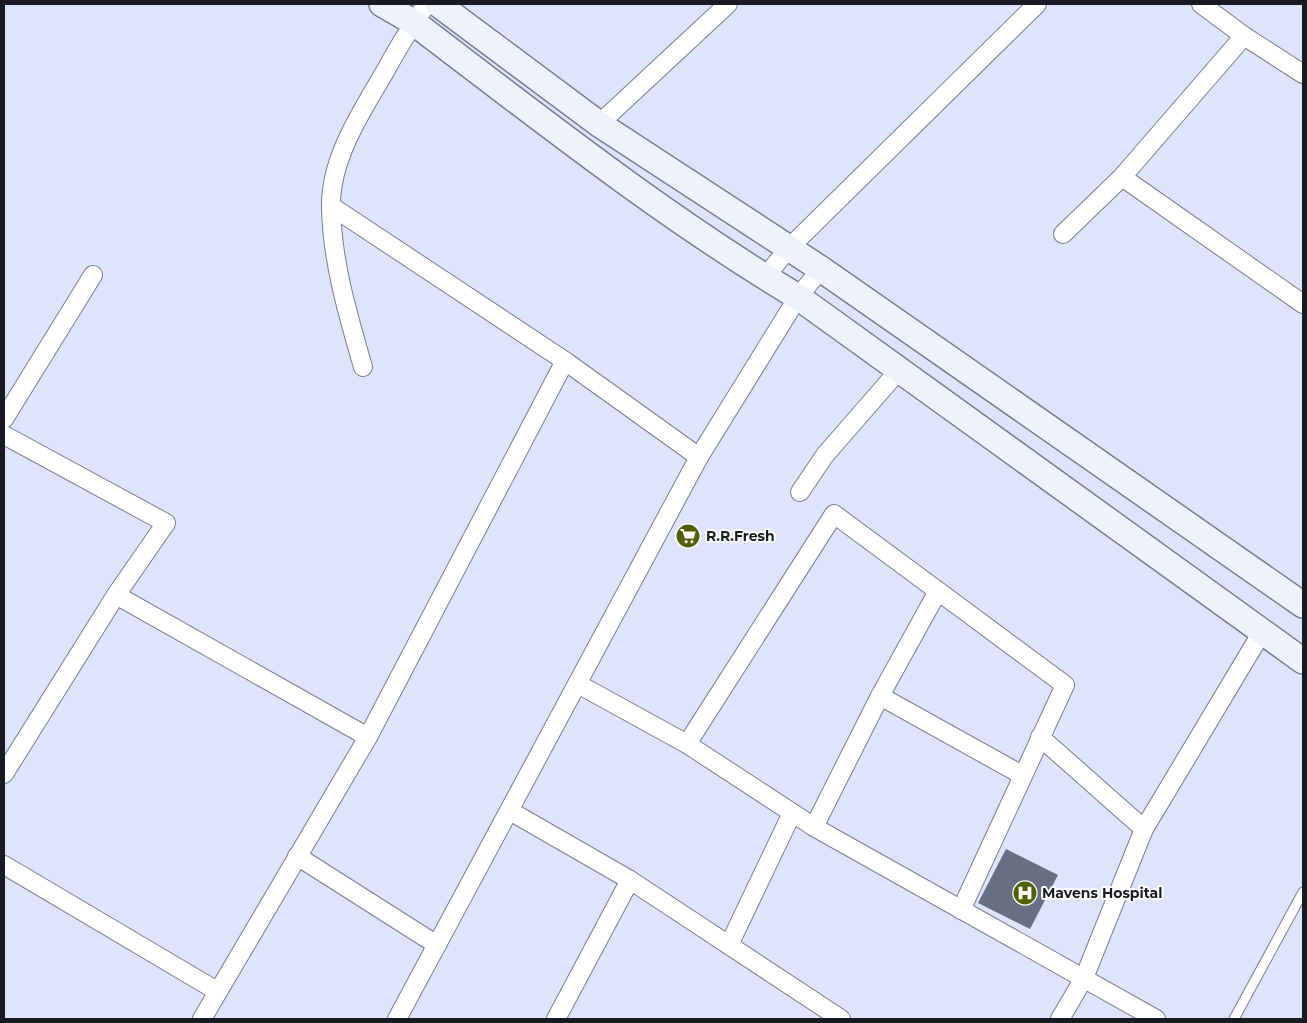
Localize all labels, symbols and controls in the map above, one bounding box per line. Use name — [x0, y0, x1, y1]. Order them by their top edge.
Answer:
supermarket icon: R.R.Fresh — [675, 523, 701, 549]
place label: R.R.Fresh — [706, 527, 775, 545]
hospital icon: Mavens Hospital — [1012, 880, 1038, 906]
place label: Mavens Hospital — [1042, 884, 1162, 902]

